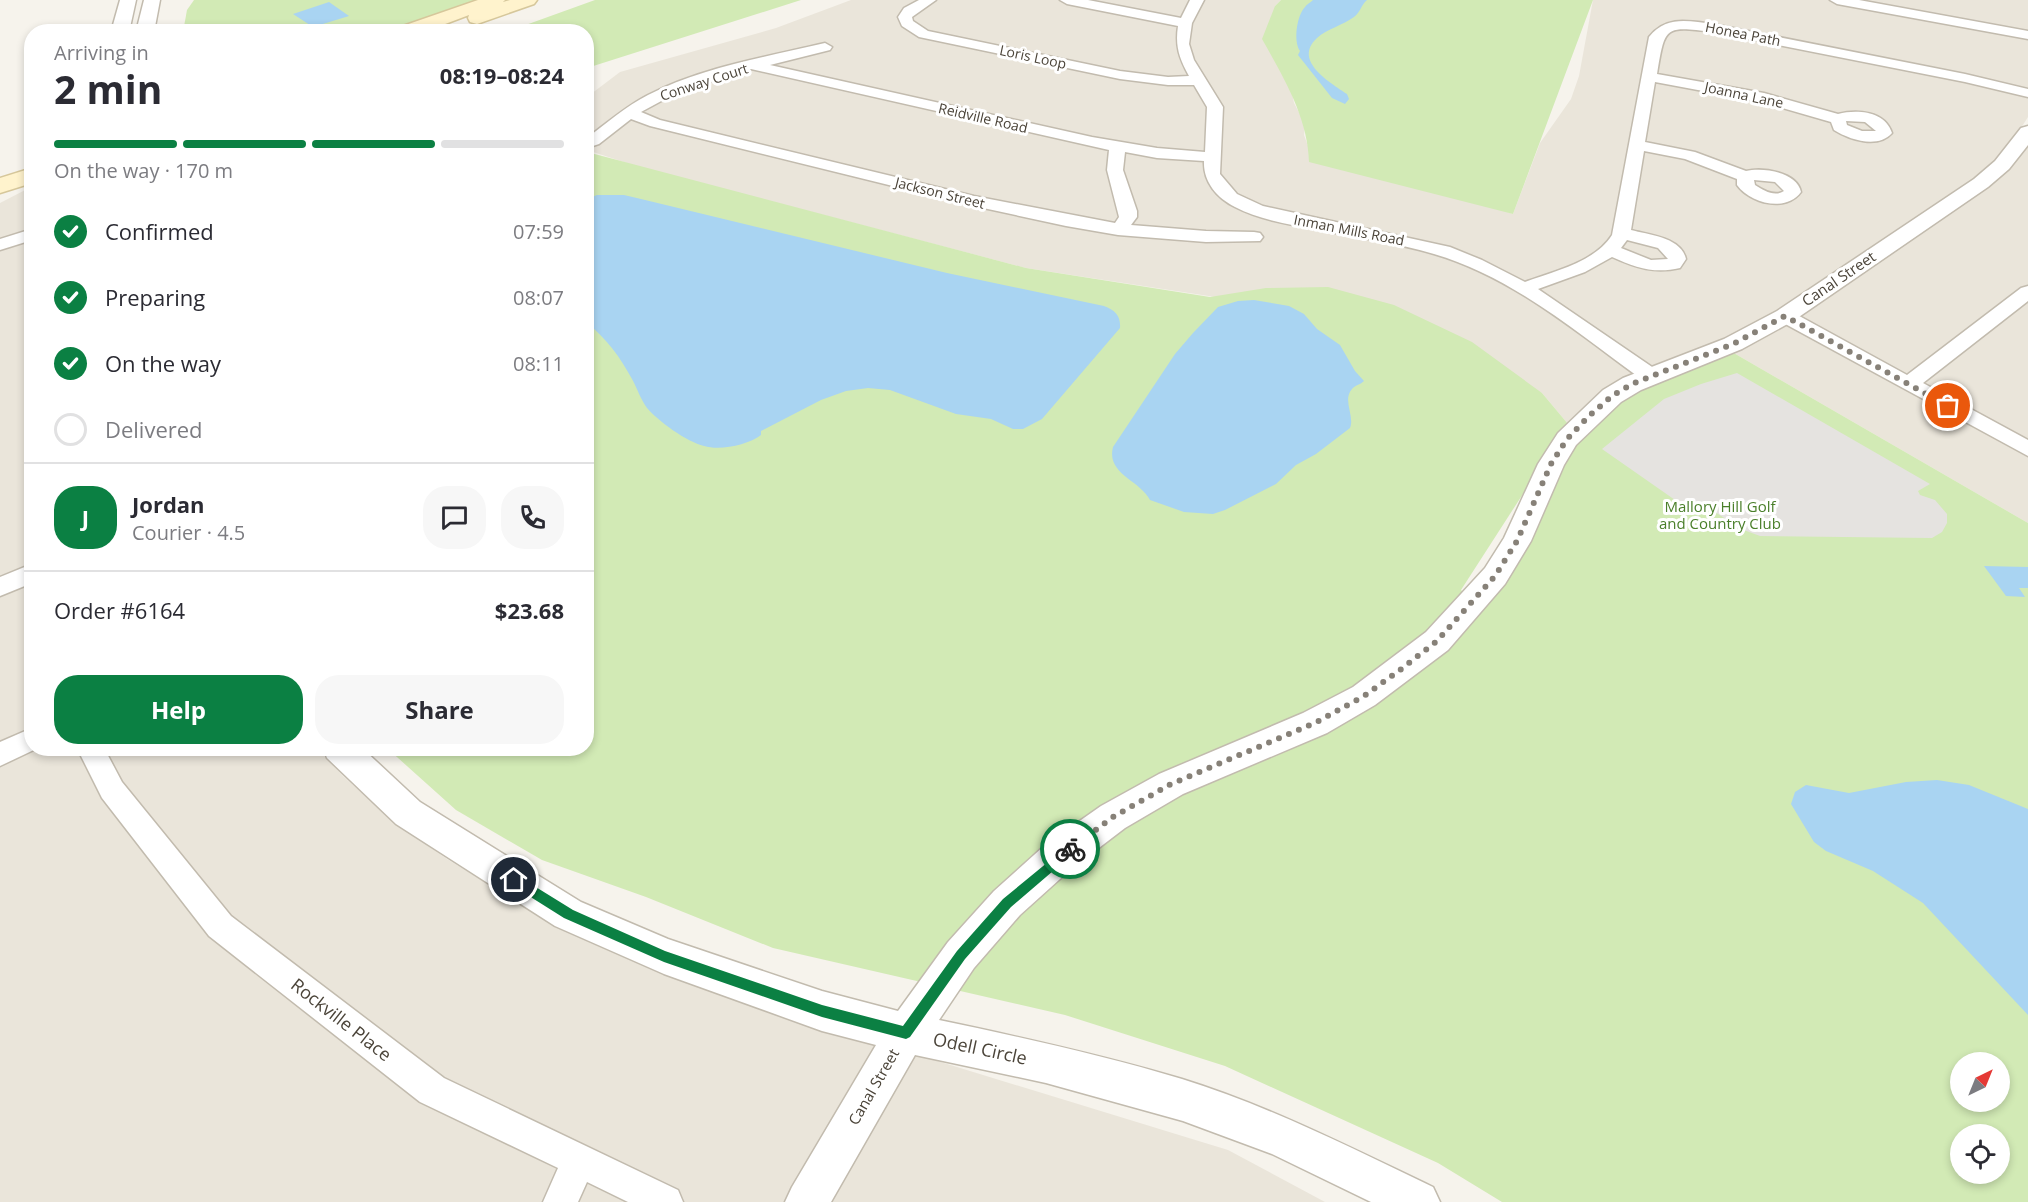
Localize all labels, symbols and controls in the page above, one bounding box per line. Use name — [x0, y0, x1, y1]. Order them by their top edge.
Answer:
street label: Honea Path — [1704, 17, 1782, 50]
text: Arriving in — [54, 39, 149, 66]
street label: Loris Loop — [998, 40, 1068, 73]
street label: Conway Court — [657, 58, 750, 105]
text: 08:19–08:24 — [440, 60, 564, 90]
text: 2 min — [54, 62, 162, 115]
street label: Joanna Lane — [1701, 76, 1785, 112]
street label: Reidville Road — [937, 98, 1030, 137]
text: On the way · 170 m — [54, 157, 233, 184]
street label: Jackson Street — [891, 172, 987, 213]
street label: Inman Mills Road — [1292, 209, 1406, 250]
icon: check — [54, 215, 87, 248]
text: Confirmed — [105, 216, 214, 246]
text: 07:59 — [513, 218, 564, 245]
street label: Canal Street — [1798, 246, 1879, 310]
icon: check — [54, 281, 87, 314]
text: Preparing — [105, 282, 205, 312]
text: 08:07 — [513, 284, 564, 311]
icon: check — [54, 347, 87, 380]
text: On the way — [105, 348, 221, 378]
text: 08:11 — [513, 350, 564, 377]
pin — [1922, 380, 1973, 431]
icon: bag — [1931, 389, 1964, 422]
text: Delivered — [105, 414, 203, 444]
button: chat — [423, 486, 486, 549]
button: phone — [501, 486, 564, 549]
text: Jordan — [132, 489, 205, 519]
park label: Mallory Hill Golf and Country Club — [1659, 496, 1781, 533]
text: J — [82, 502, 89, 532]
text: Courier · 4.5 — [132, 519, 245, 546]
text: Order #6164 — [54, 595, 185, 625]
text: $23.68 — [495, 595, 564, 625]
button: Help — [54, 675, 303, 744]
button: Share — [315, 675, 564, 744]
courier — [1040, 819, 1100, 879]
icon: bike — [1054, 833, 1087, 866]
pin — [488, 854, 539, 905]
icon: home — [497, 863, 530, 896]
street label: Rockville Place — [286, 972, 397, 1066]
street label: Odell Circle — [931, 1026, 1029, 1070]
street label: Canal Street — [843, 1045, 903, 1128]
north arrow — [1950, 1052, 2010, 1112]
map controls — [1950, 1052, 2010, 1184]
button: locate — [1950, 1124, 2010, 1184]

